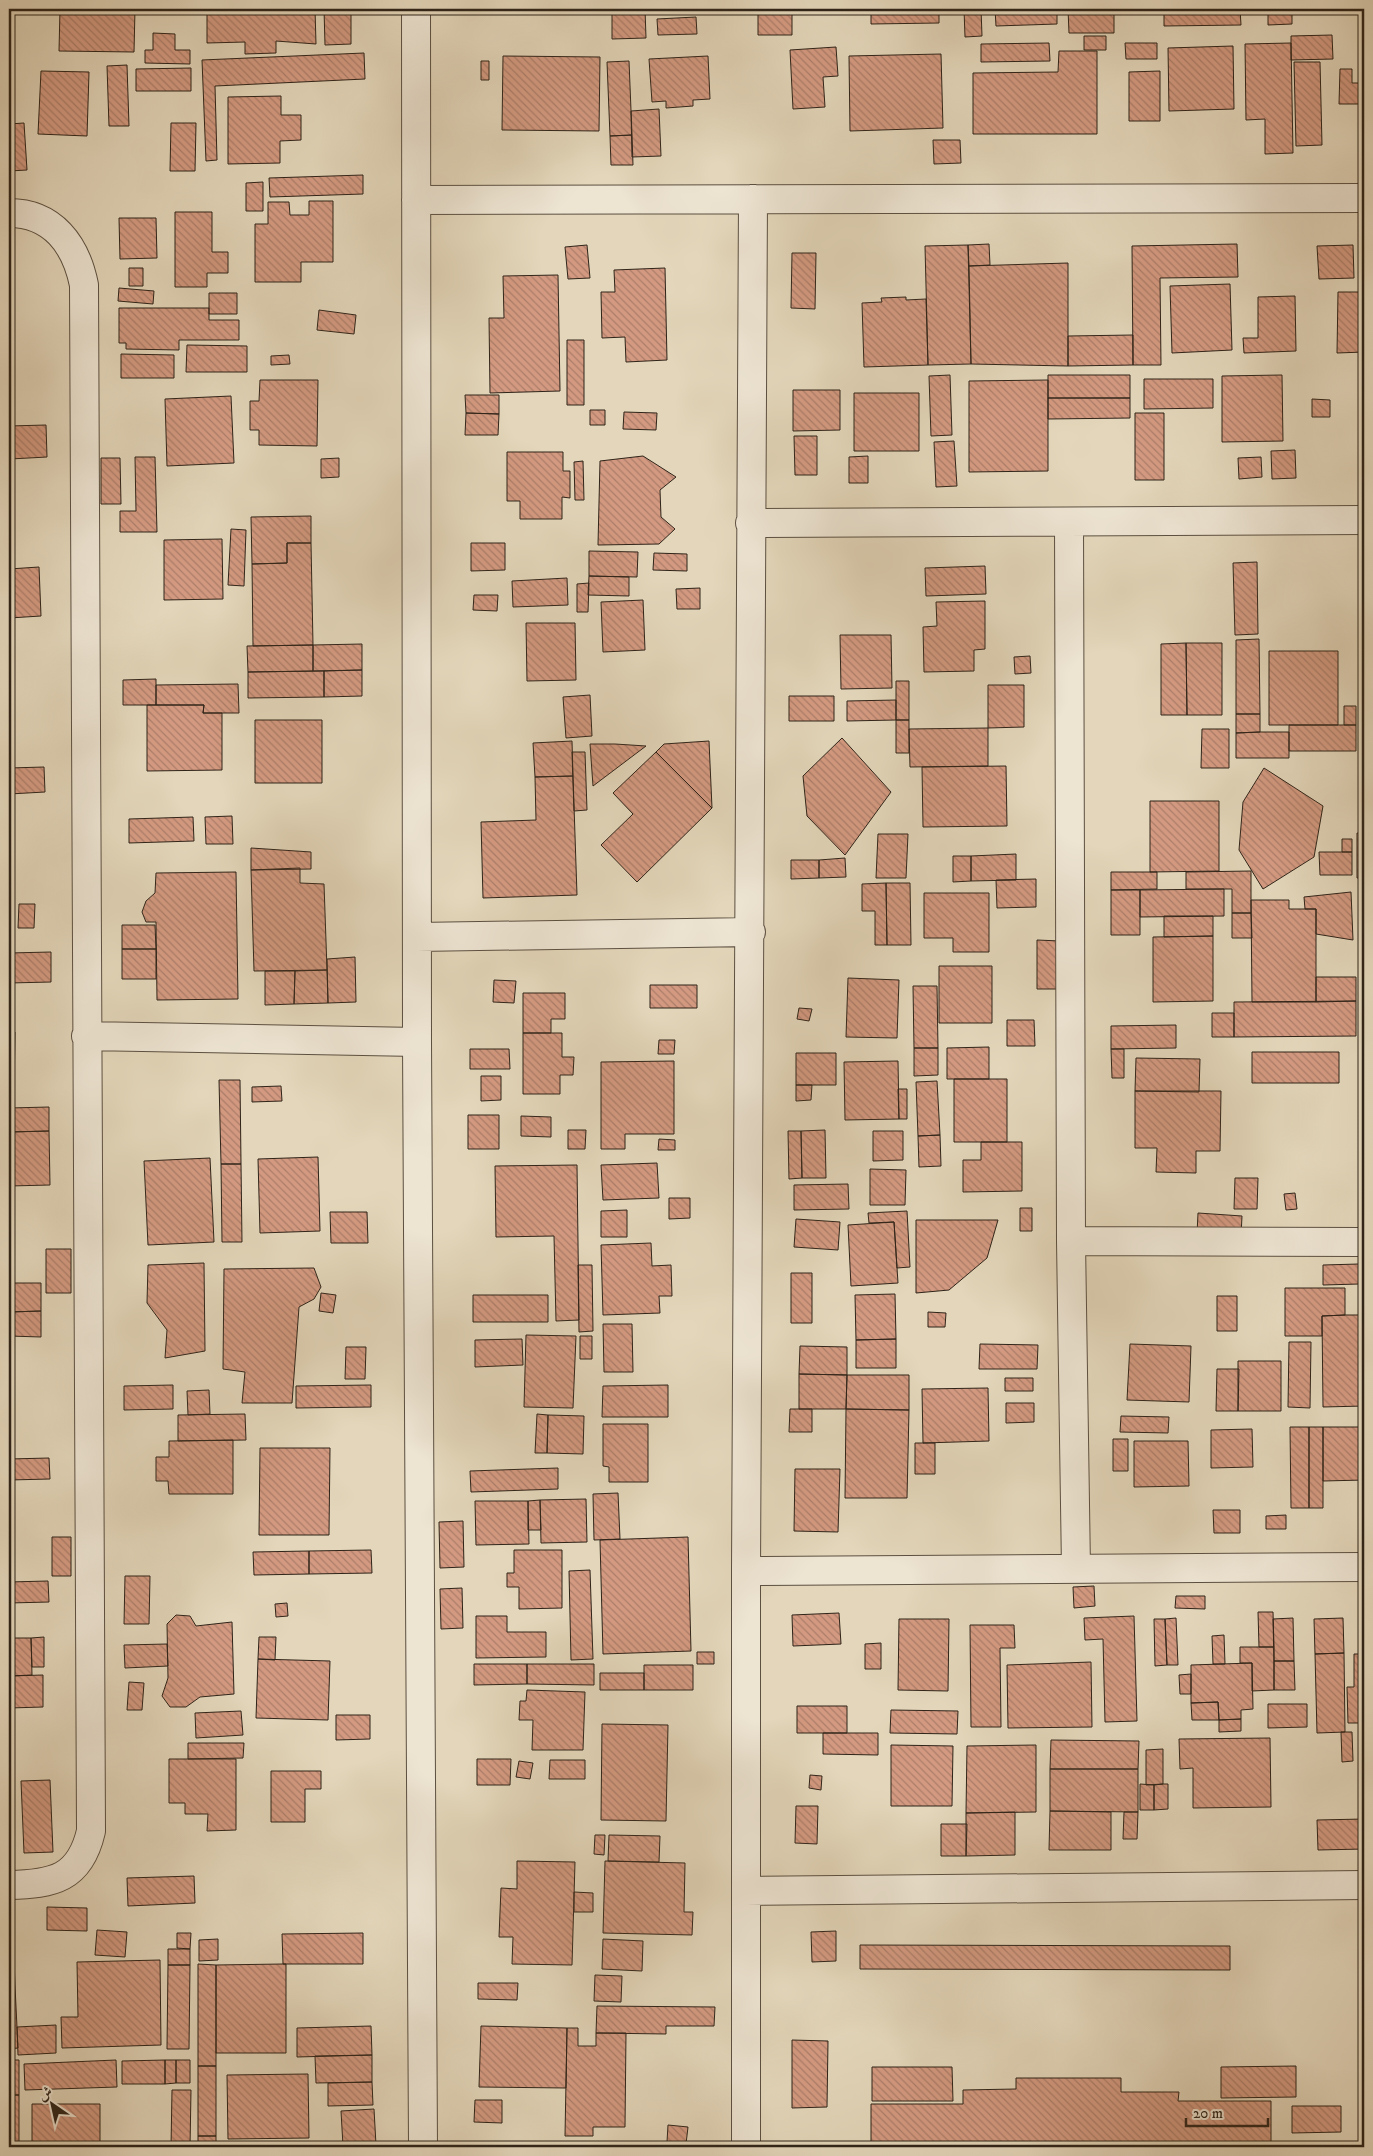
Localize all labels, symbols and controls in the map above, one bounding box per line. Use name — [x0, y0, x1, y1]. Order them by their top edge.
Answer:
north arrow — [28, 2078, 78, 2128]
text: ش — [34, 2083, 56, 2105]
scale bar — [1186, 2096, 1268, 2128]
text: 20 m — [1193, 2104, 1223, 2123]

